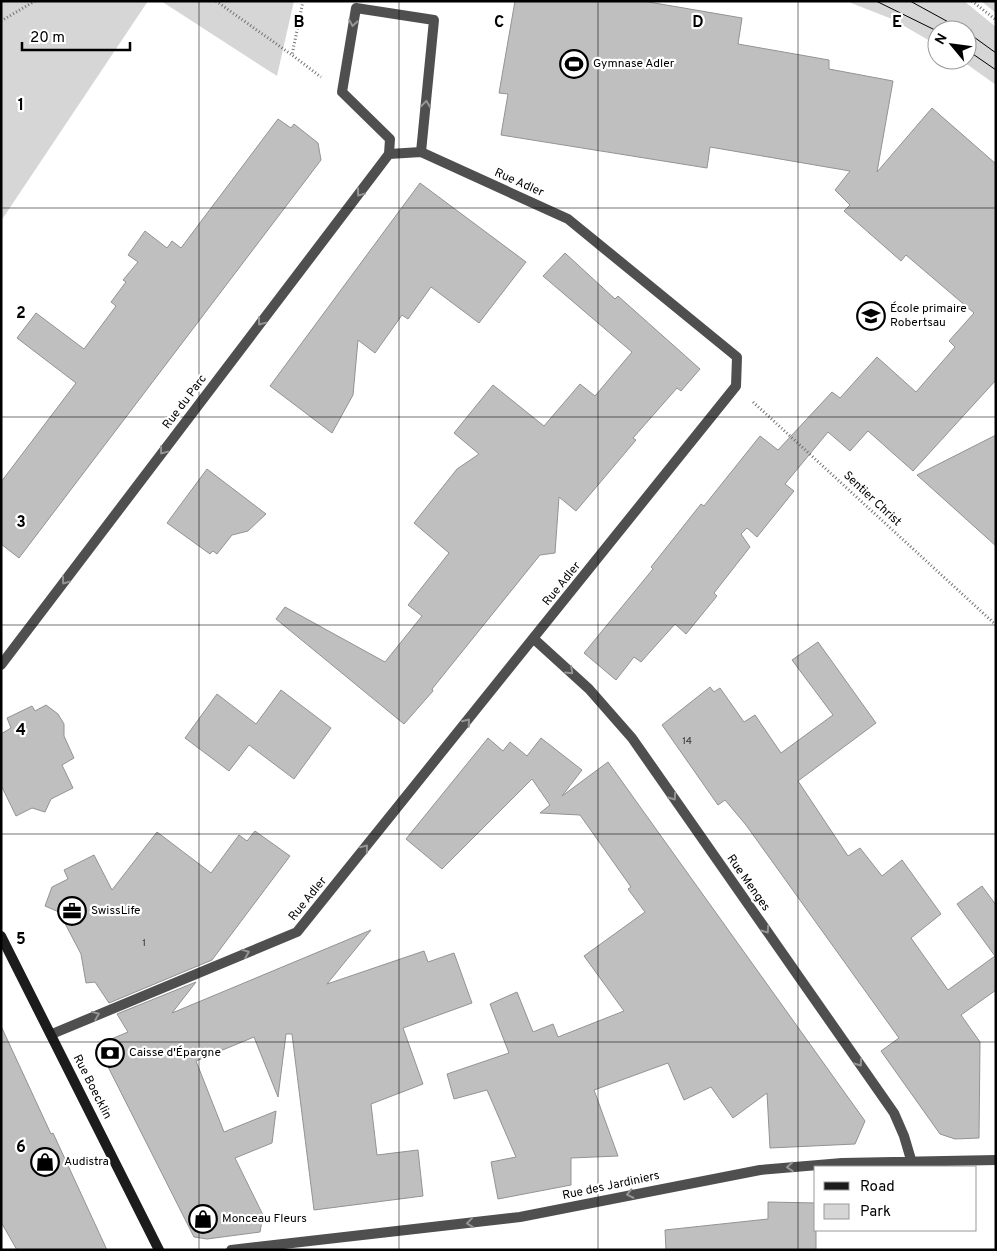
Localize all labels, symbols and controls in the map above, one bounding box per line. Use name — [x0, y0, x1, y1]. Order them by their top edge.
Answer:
text: B — [293, 13, 305, 33]
text: C — [494, 13, 504, 33]
text: D — [692, 13, 704, 33]
text: E — [892, 13, 902, 33]
scale bar — [22, 20, 130, 52]
one-way arrow — [348, 20, 359, 28]
north arrow — [927, 20, 977, 70]
text: 20 m — [30, 29, 65, 48]
text: N — [932, 31, 952, 48]
sports icon: Gymnase Adler — [559, 49, 589, 79]
place label: Gymnase Adler — [593, 56, 675, 72]
text: 1 — [18, 96, 24, 116]
one-way arrow — [420, 100, 431, 108]
street label: Rue Adler — [492, 165, 547, 201]
one-way arrow — [357, 187, 365, 196]
school or university icon: École primaire Robertsau — [856, 301, 886, 331]
place label: École primaire Robertsau — [890, 301, 967, 331]
text: 2 — [16, 304, 26, 324]
one-way arrow — [259, 316, 267, 325]
street label: Rue du Parc — [159, 372, 211, 432]
one-way arrow — [160, 446, 169, 455]
street label: Sentier Christ — [840, 468, 904, 530]
text: 3 — [16, 513, 26, 533]
street label: Rue Adler — [539, 558, 585, 609]
one-way arrow — [62, 575, 71, 585]
one-way arrow — [565, 665, 574, 674]
one-way arrow — [461, 718, 470, 727]
text: 4 — [16, 721, 26, 741]
house number: 14 — [682, 735, 692, 748]
one-way arrow — [667, 791, 676, 801]
one-way arrow — [359, 845, 367, 854]
street label: Rue Menges — [723, 852, 773, 914]
street label: Rue Adler — [285, 873, 331, 924]
office icon: SwissLife — [57, 896, 87, 926]
place label: SwissLife — [91, 903, 141, 919]
one-way arrow — [760, 924, 769, 934]
text: 5 — [16, 930, 26, 950]
house number: 1 — [142, 937, 146, 950]
one-way arrow — [241, 948, 250, 959]
one-way arrow — [91, 1010, 100, 1021]
bank icon: Caisse d'Épargne — [95, 1038, 125, 1068]
place label: Caisse d'Épargne — [129, 1045, 221, 1061]
street label: Rue Boecklin — [69, 1052, 115, 1122]
one-way arrow — [853, 1057, 862, 1067]
text: 6 — [16, 1138, 26, 1158]
shop icon: Audistra — [30, 1147, 60, 1177]
place label: Audistra — [64, 1154, 109, 1170]
one-way arrow — [785, 1162, 793, 1173]
legend — [814, 1166, 977, 1231]
street label: Rue des Jardiniers — [561, 1168, 661, 1204]
text: Road — [860, 1178, 895, 1197]
one-way arrow — [625, 1189, 634, 1199]
text: Park — [860, 1203, 891, 1222]
shop icon: Monceau Fleurs — [188, 1204, 218, 1234]
place label: Monceau Fleurs — [222, 1211, 307, 1227]
one-way arrow — [465, 1217, 473, 1228]

